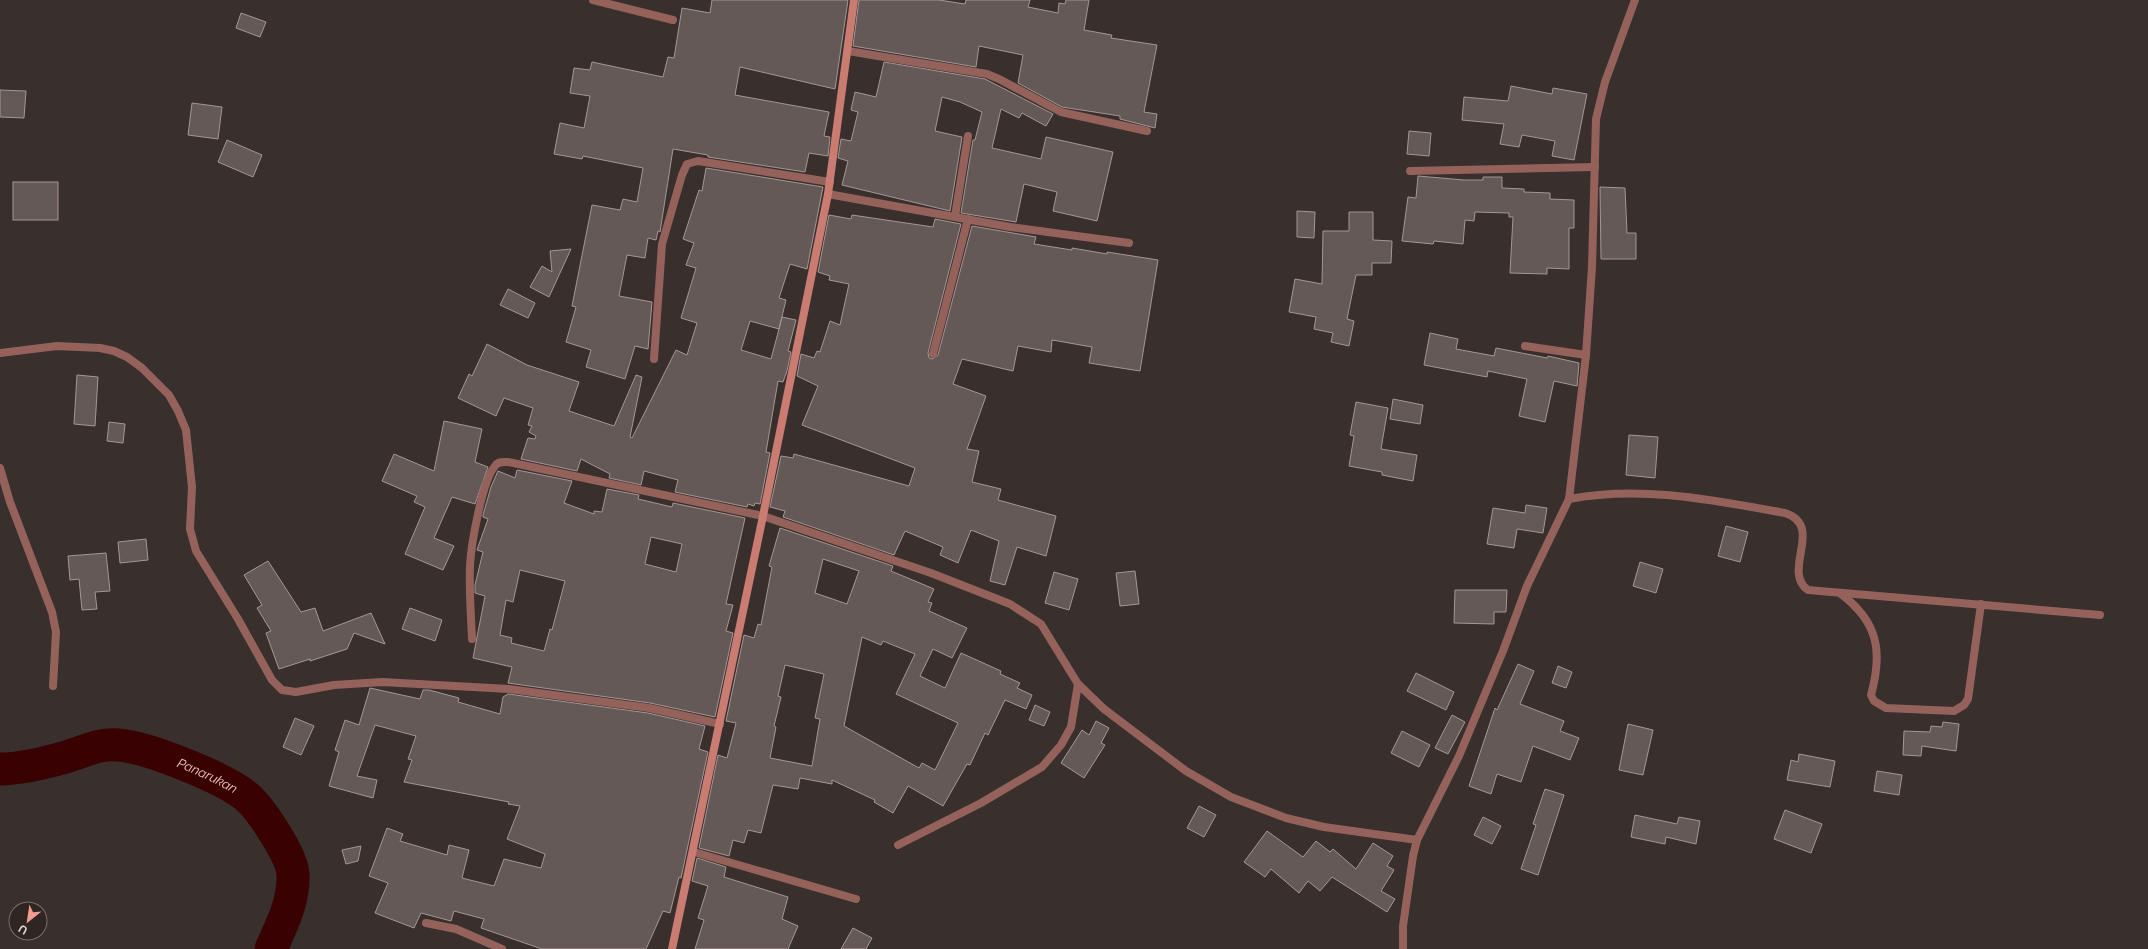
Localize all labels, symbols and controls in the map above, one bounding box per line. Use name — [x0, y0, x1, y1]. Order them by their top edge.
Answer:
water label: Panarukan — [175, 755, 240, 796]
north arrow — [8, 901, 48, 941]
text: U — [16, 922, 30, 937]

